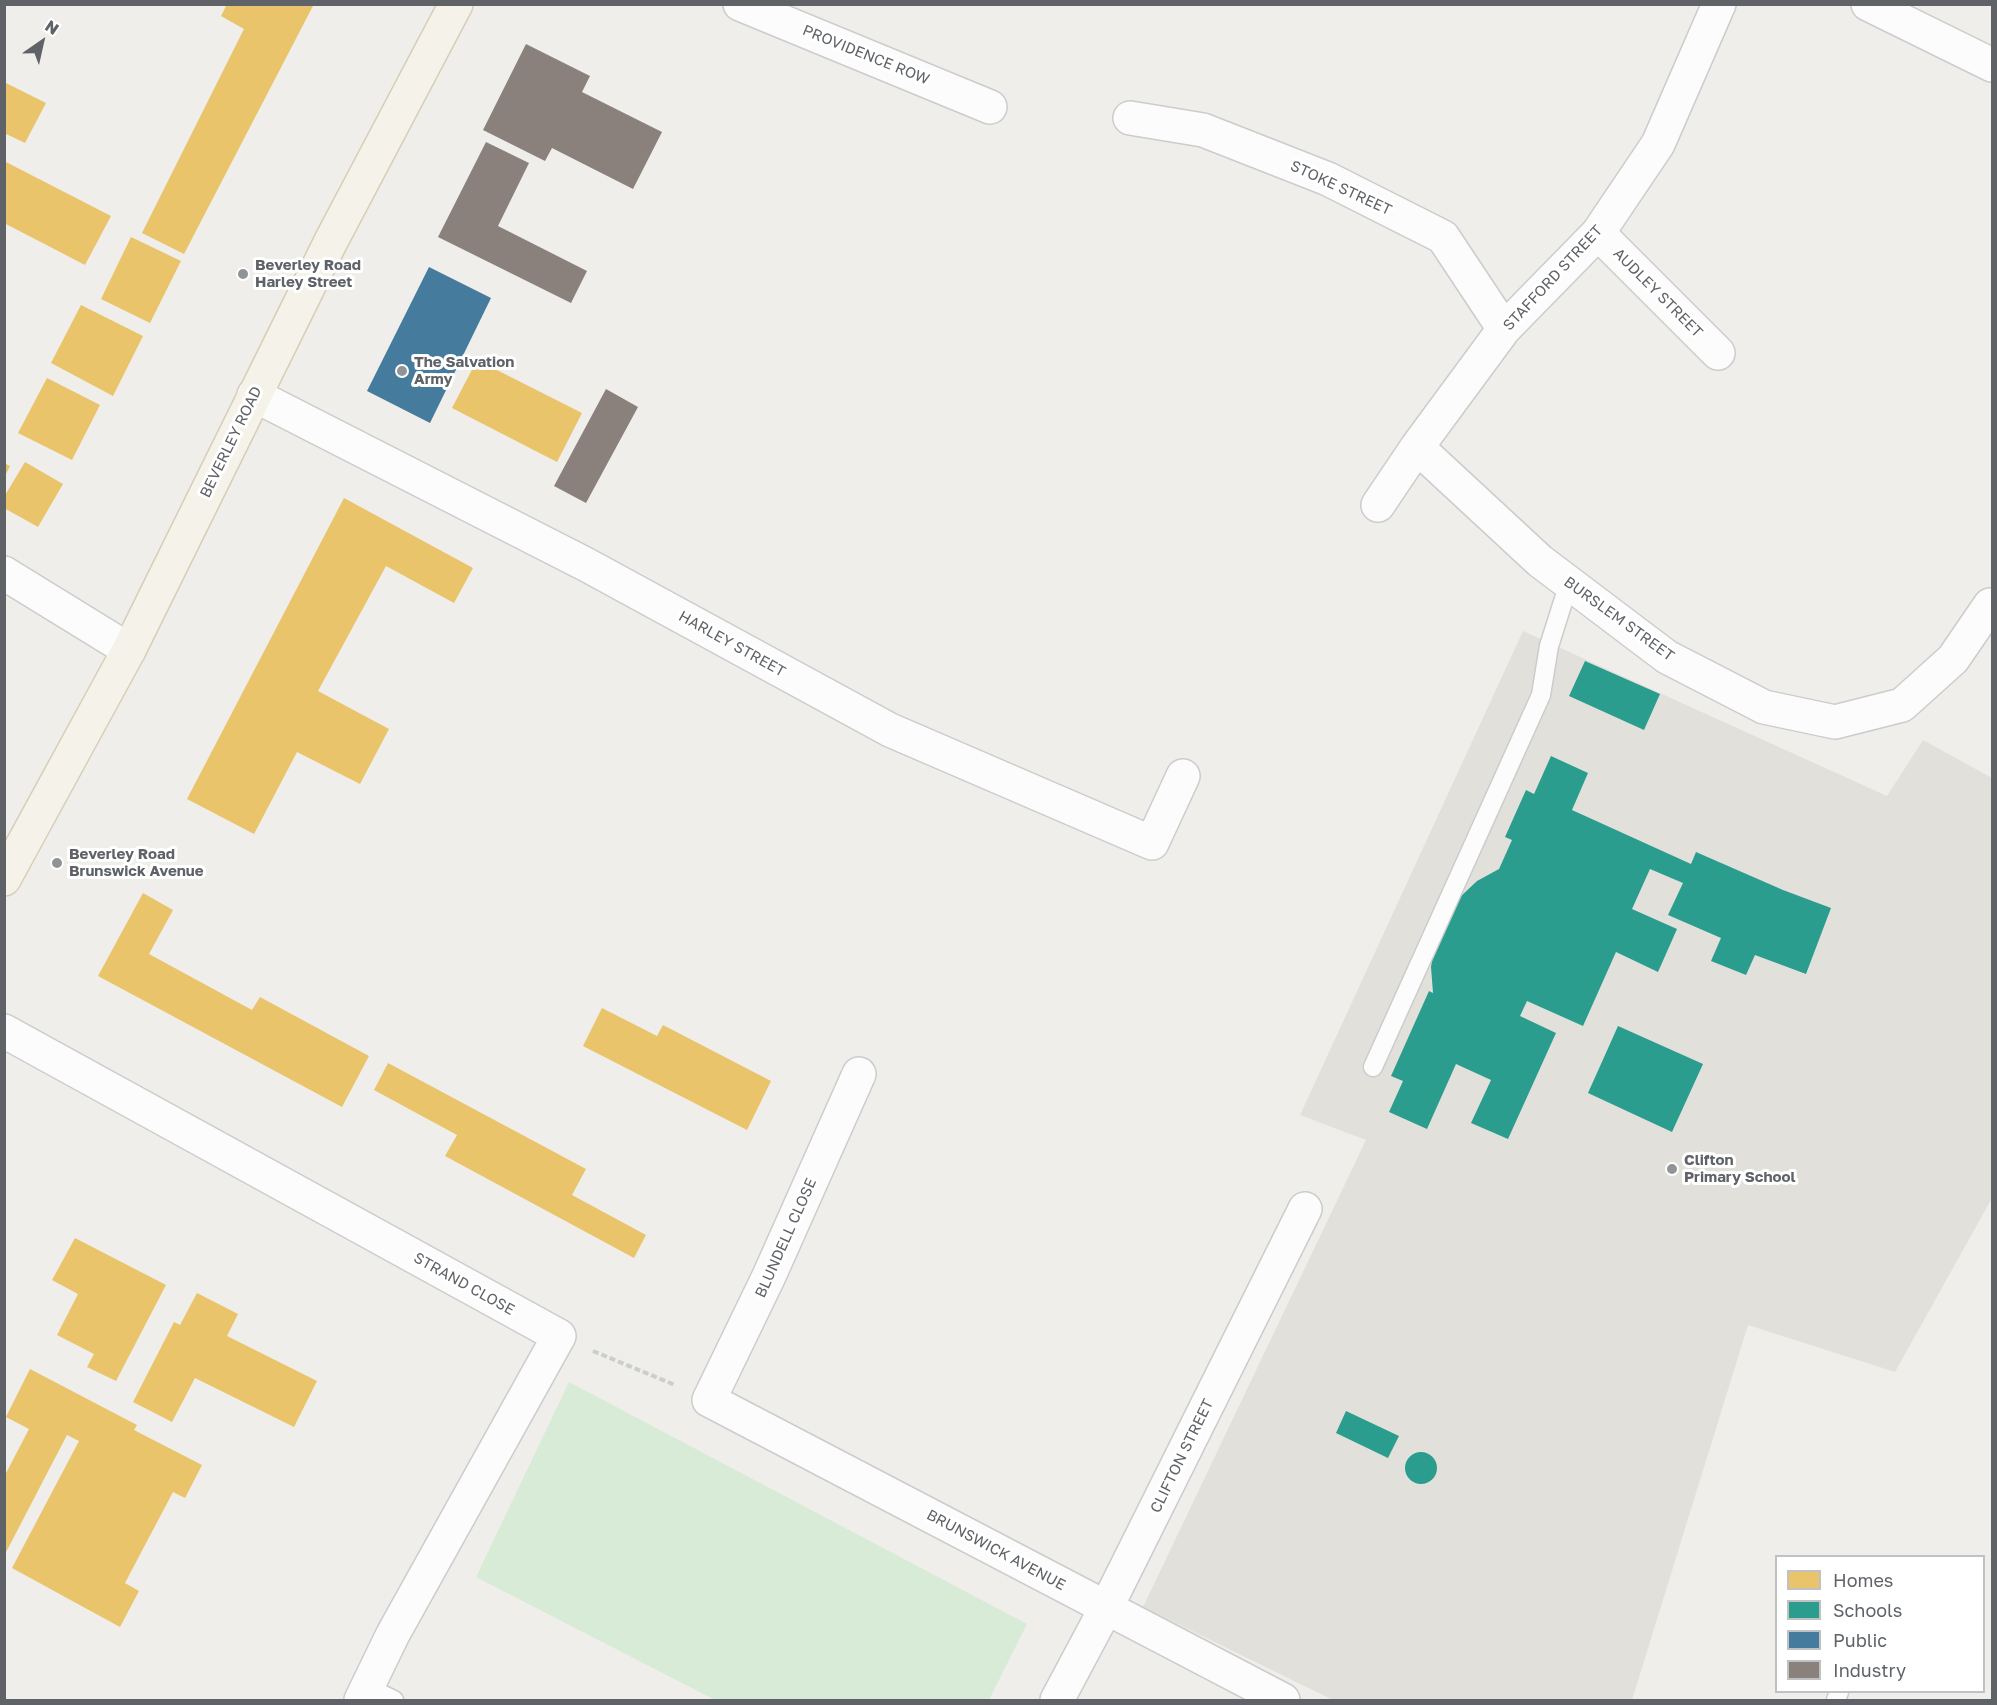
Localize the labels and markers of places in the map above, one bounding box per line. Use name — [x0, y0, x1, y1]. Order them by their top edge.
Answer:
place label: Beverley Road Harley Street — [255, 256, 361, 291]
marker: Beverley Road Harley Street — [236, 267, 250, 281]
place label: The Salvation Army — [414, 353, 514, 388]
marker: The Salvation Army — [395, 364, 409, 378]
place label: Beverley Road Brunswick Avenue — [69, 845, 204, 880]
marker: Beverley Road Brunswick Avenue — [50, 856, 64, 870]
place label: Clifton Primary School — [1684, 1151, 1796, 1186]
marker: Clifton Primary School — [1665, 1162, 1679, 1176]

